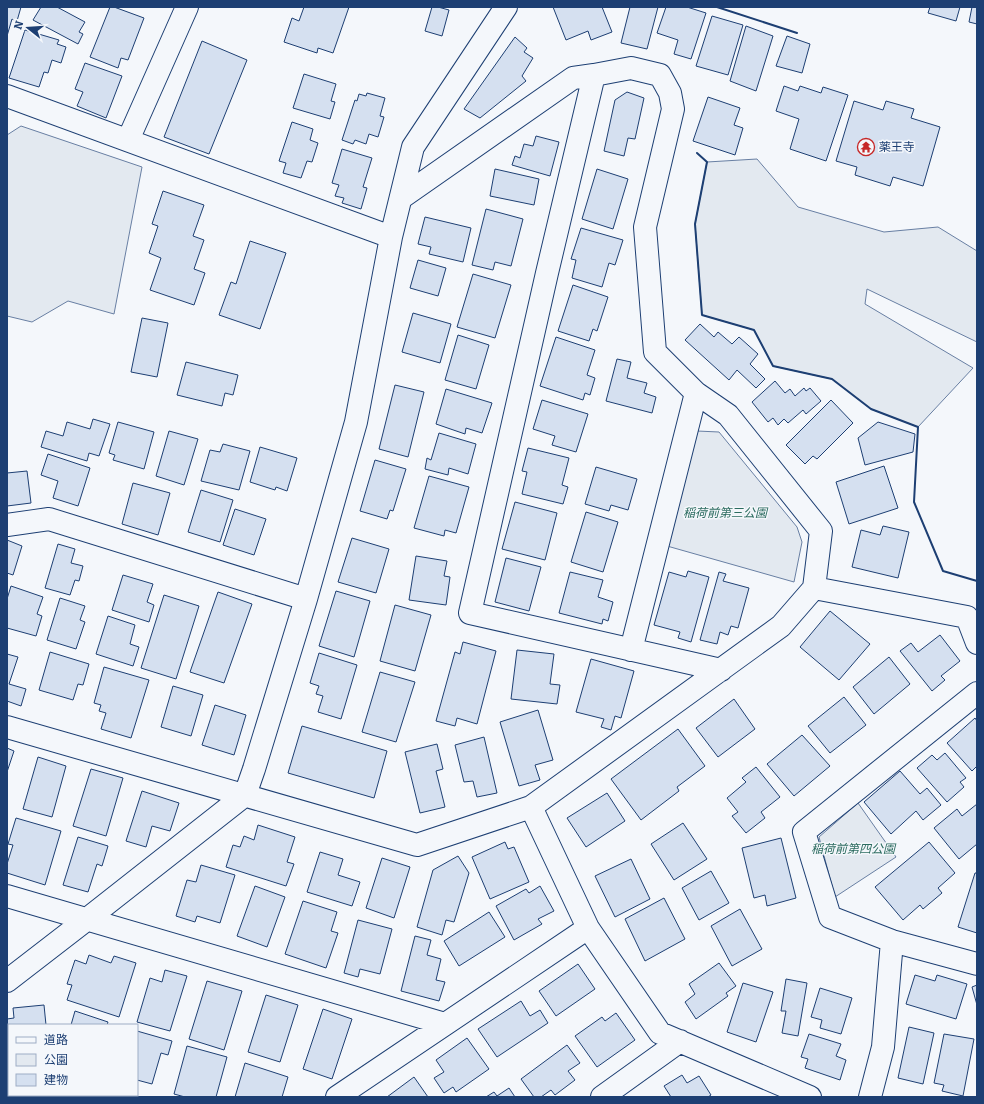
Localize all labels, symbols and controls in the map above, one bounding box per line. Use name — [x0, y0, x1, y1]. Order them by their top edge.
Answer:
north arrow — [8, 8, 48, 48]
text: N — [11, 19, 27, 31]
temple icon: 薬王寺 — [856, 137, 876, 157]
place label: 薬王寺 — [879, 140, 915, 154]
park label: 稲荷前第三公園 — [683, 506, 769, 520]
park label: 稲荷前第四公園 — [811, 842, 897, 856]
legend — [8, 1024, 138, 1096]
text: 道路 — [44, 1033, 68, 1047]
text: 公園 — [44, 1053, 68, 1067]
text: 建物 — [44, 1073, 68, 1087]

